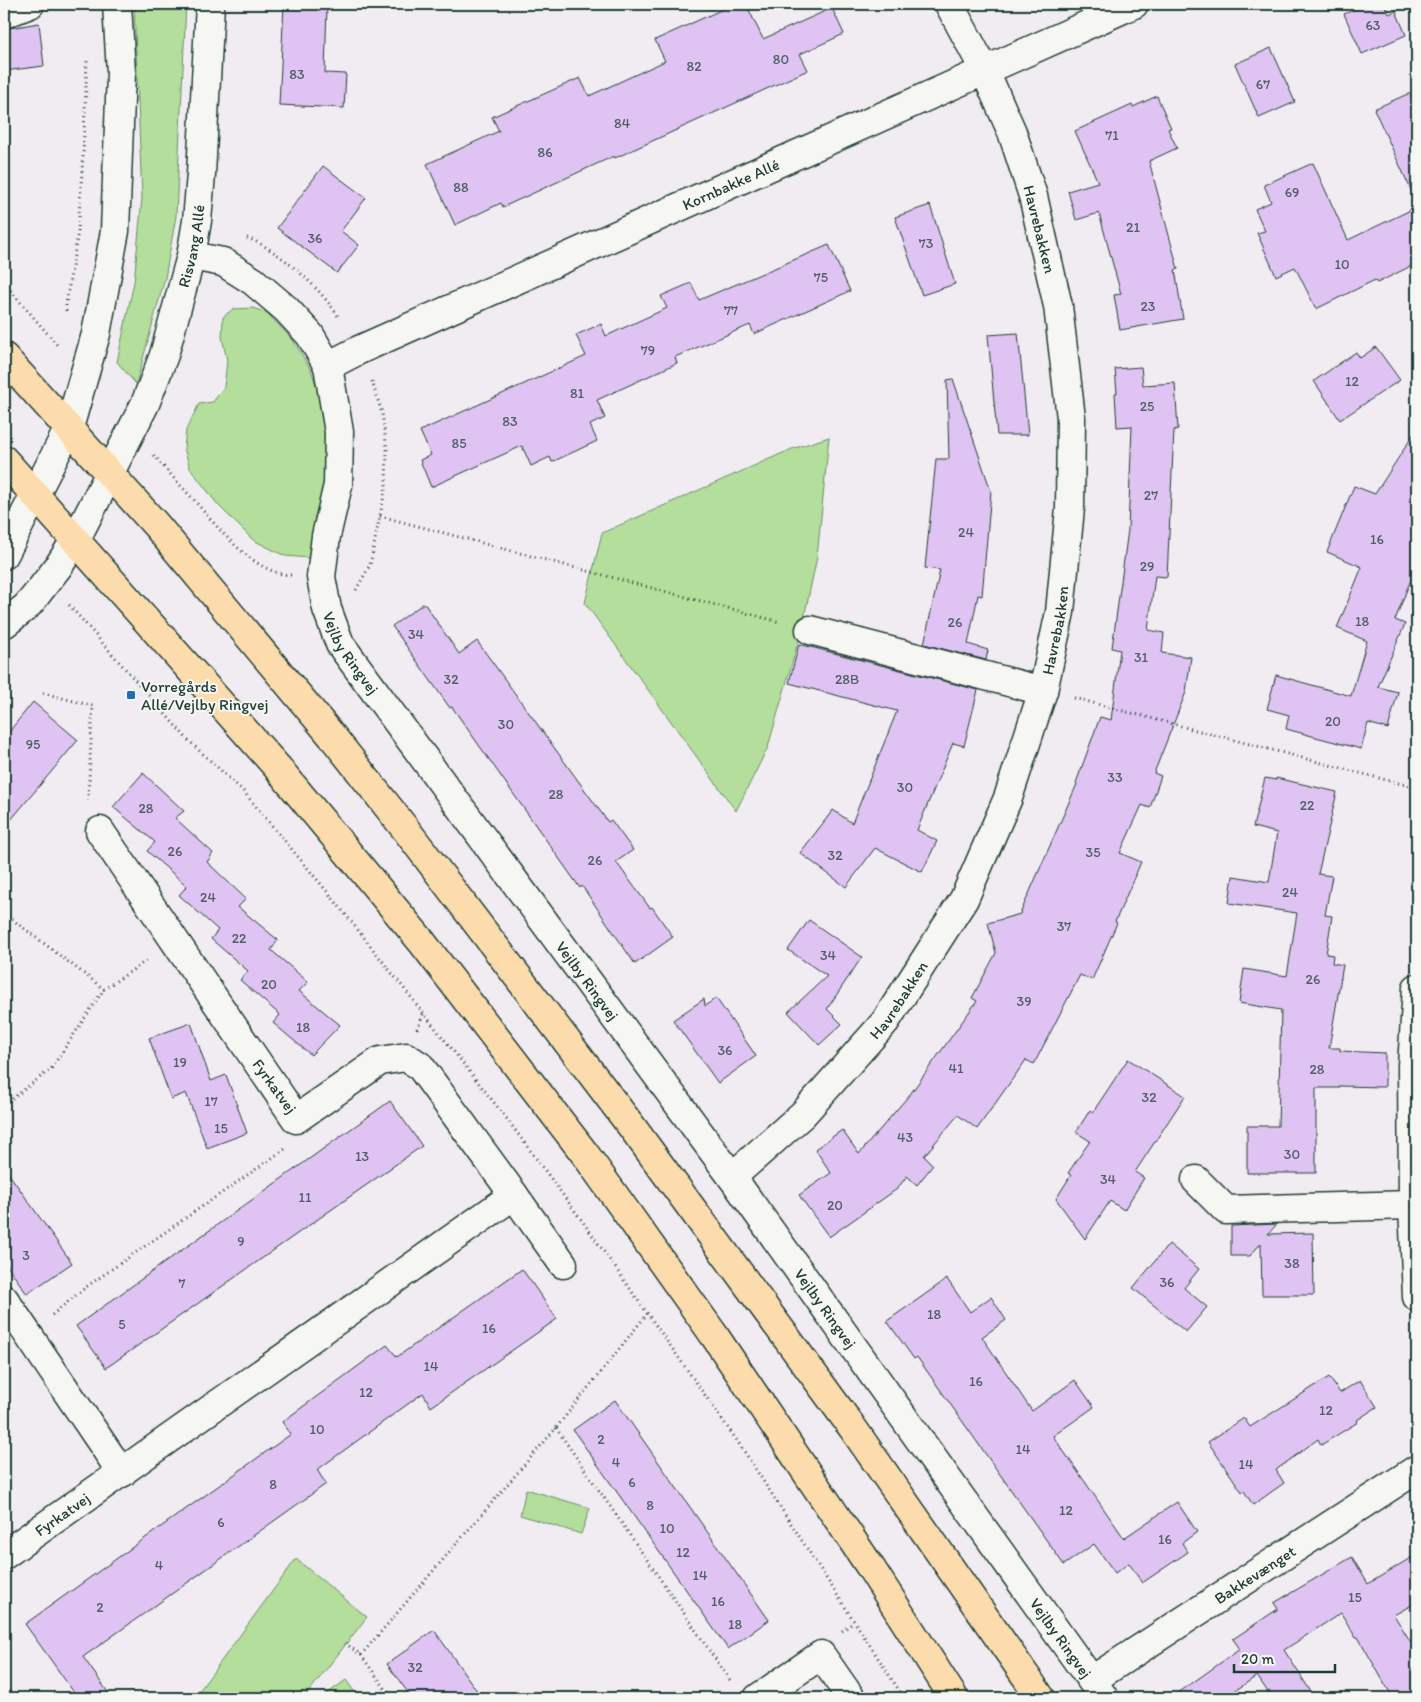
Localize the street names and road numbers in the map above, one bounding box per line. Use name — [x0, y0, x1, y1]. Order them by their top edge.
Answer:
street label: Kornbakke Allé — [679, 155, 782, 214]
street label: Havrebakken — [1019, 183, 1060, 275]
street label: Risvang Allé — [174, 204, 208, 290]
street label: Havrebakken — [1038, 585, 1072, 677]
street label: Vejlby Ringvej — [319, 609, 383, 698]
street label: Vejlby Ringvej — [552, 938, 623, 1024]
street label: Havrebakken — [865, 957, 932, 1043]
street label: Fyrkatvej — [248, 1055, 301, 1117]
street label: Vejlby Ringvej — [790, 1265, 860, 1352]
street label: Fyrkatvej — [31, 1489, 93, 1540]
street label: Bakkevænget — [1211, 1541, 1299, 1608]
street label: Vejlby Ringvej — [1026, 1594, 1096, 1682]

